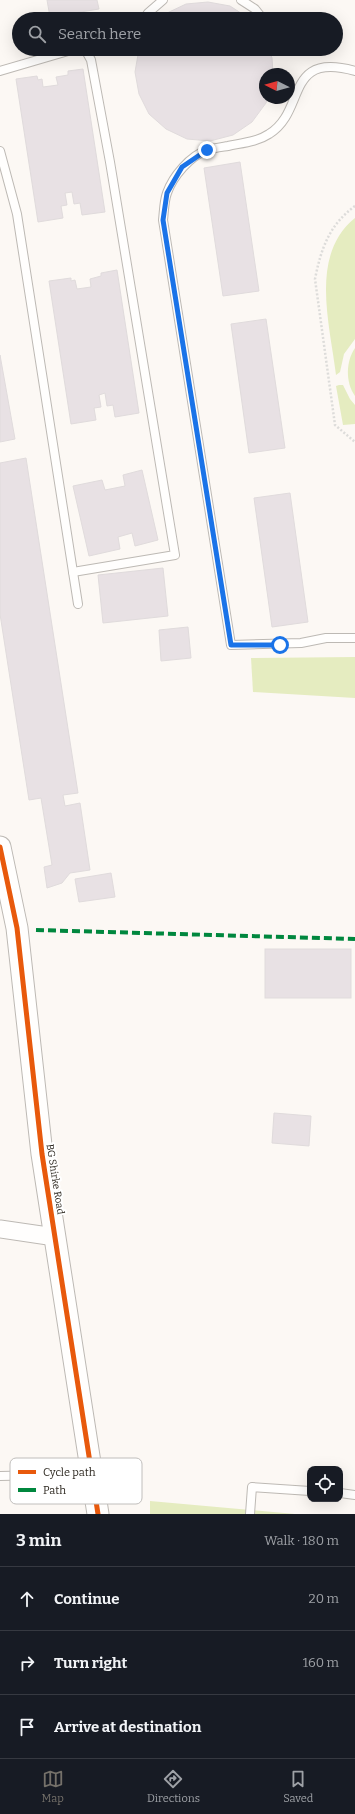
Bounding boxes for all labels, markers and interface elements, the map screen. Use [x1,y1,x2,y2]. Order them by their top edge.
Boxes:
search box [12,12,343,56]
icon: search [26,23,48,45]
text: Search here [58,25,141,43]
north arrow [259,68,295,104]
route end [198,141,216,159]
route start [271,636,289,654]
street label: BG Shirke Road [44,1143,67,1215]
legend [10,1458,142,1504]
text: Cycle path [43,1466,96,1479]
map controls [307,1466,343,1502]
button: locate [307,1466,343,1502]
text: Path [43,1484,66,1497]
text: 3 min [16,1530,61,1551]
text: Walk · 180 m [264,1533,339,1548]
icon: ahead [16,1588,38,1610]
text: Continue [54,1590,120,1608]
text: 20 m [309,1591,339,1606]
icon: right [16,1652,38,1674]
text: Turn right [54,1654,127,1672]
text: 160 m [303,1655,339,1670]
icon: arrive [16,1716,38,1738]
text: Arrive at destination [54,1718,201,1736]
tab: Map [42,1768,64,1805]
tab: Directions [147,1768,200,1805]
tab: Saved [283,1768,313,1805]

